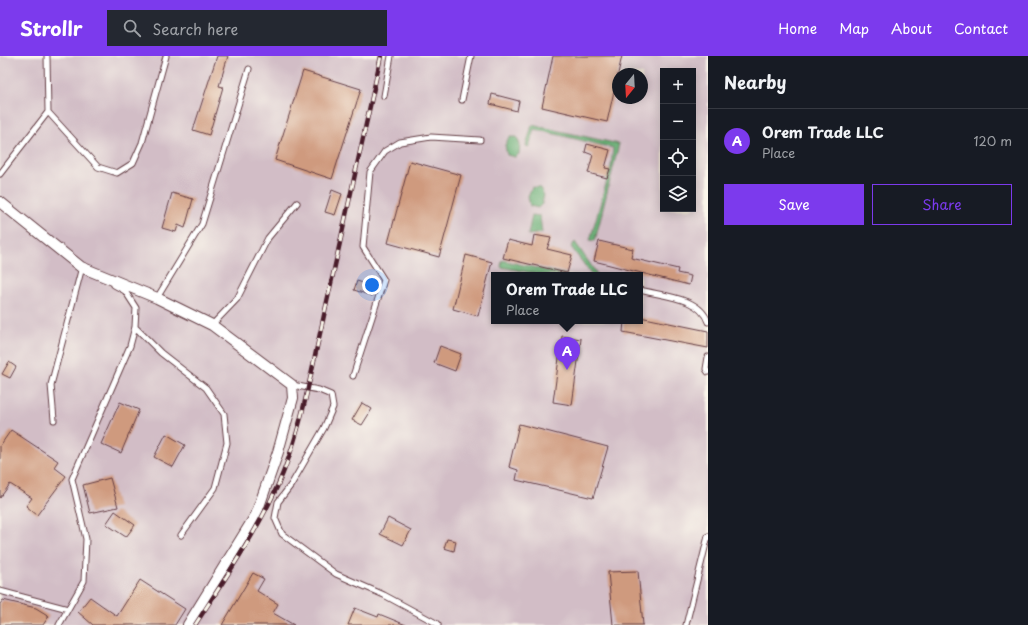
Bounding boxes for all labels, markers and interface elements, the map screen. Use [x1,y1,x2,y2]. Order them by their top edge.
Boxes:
search box [107,10,387,46]
text: Strollr [20,14,83,42]
icon: search [121,17,143,39]
text: Search here [153,17,238,40]
text: Home [778,18,817,39]
text: Map [839,18,869,39]
text: About [891,18,932,39]
text: Contact [954,18,1008,39]
north arrow [612,68,648,104]
map controls [660,68,696,212]
button: + [660,68,696,104]
text: Nearby [724,69,786,95]
button: − [660,104,696,140]
text: Orem Trade LLC [762,120,884,143]
text: A [732,131,742,150]
text: 120 m [973,131,1012,150]
button: locate [660,140,696,176]
text: Place [762,143,795,162]
button: layers [660,176,696,212]
button: Save [724,184,864,225]
button: Share [872,184,1012,225]
popup [491,272,643,324]
your location [362,275,382,295]
text: Orem Trade LLC [506,277,628,300]
text: Place [506,300,539,319]
pin: A [554,337,580,370]

